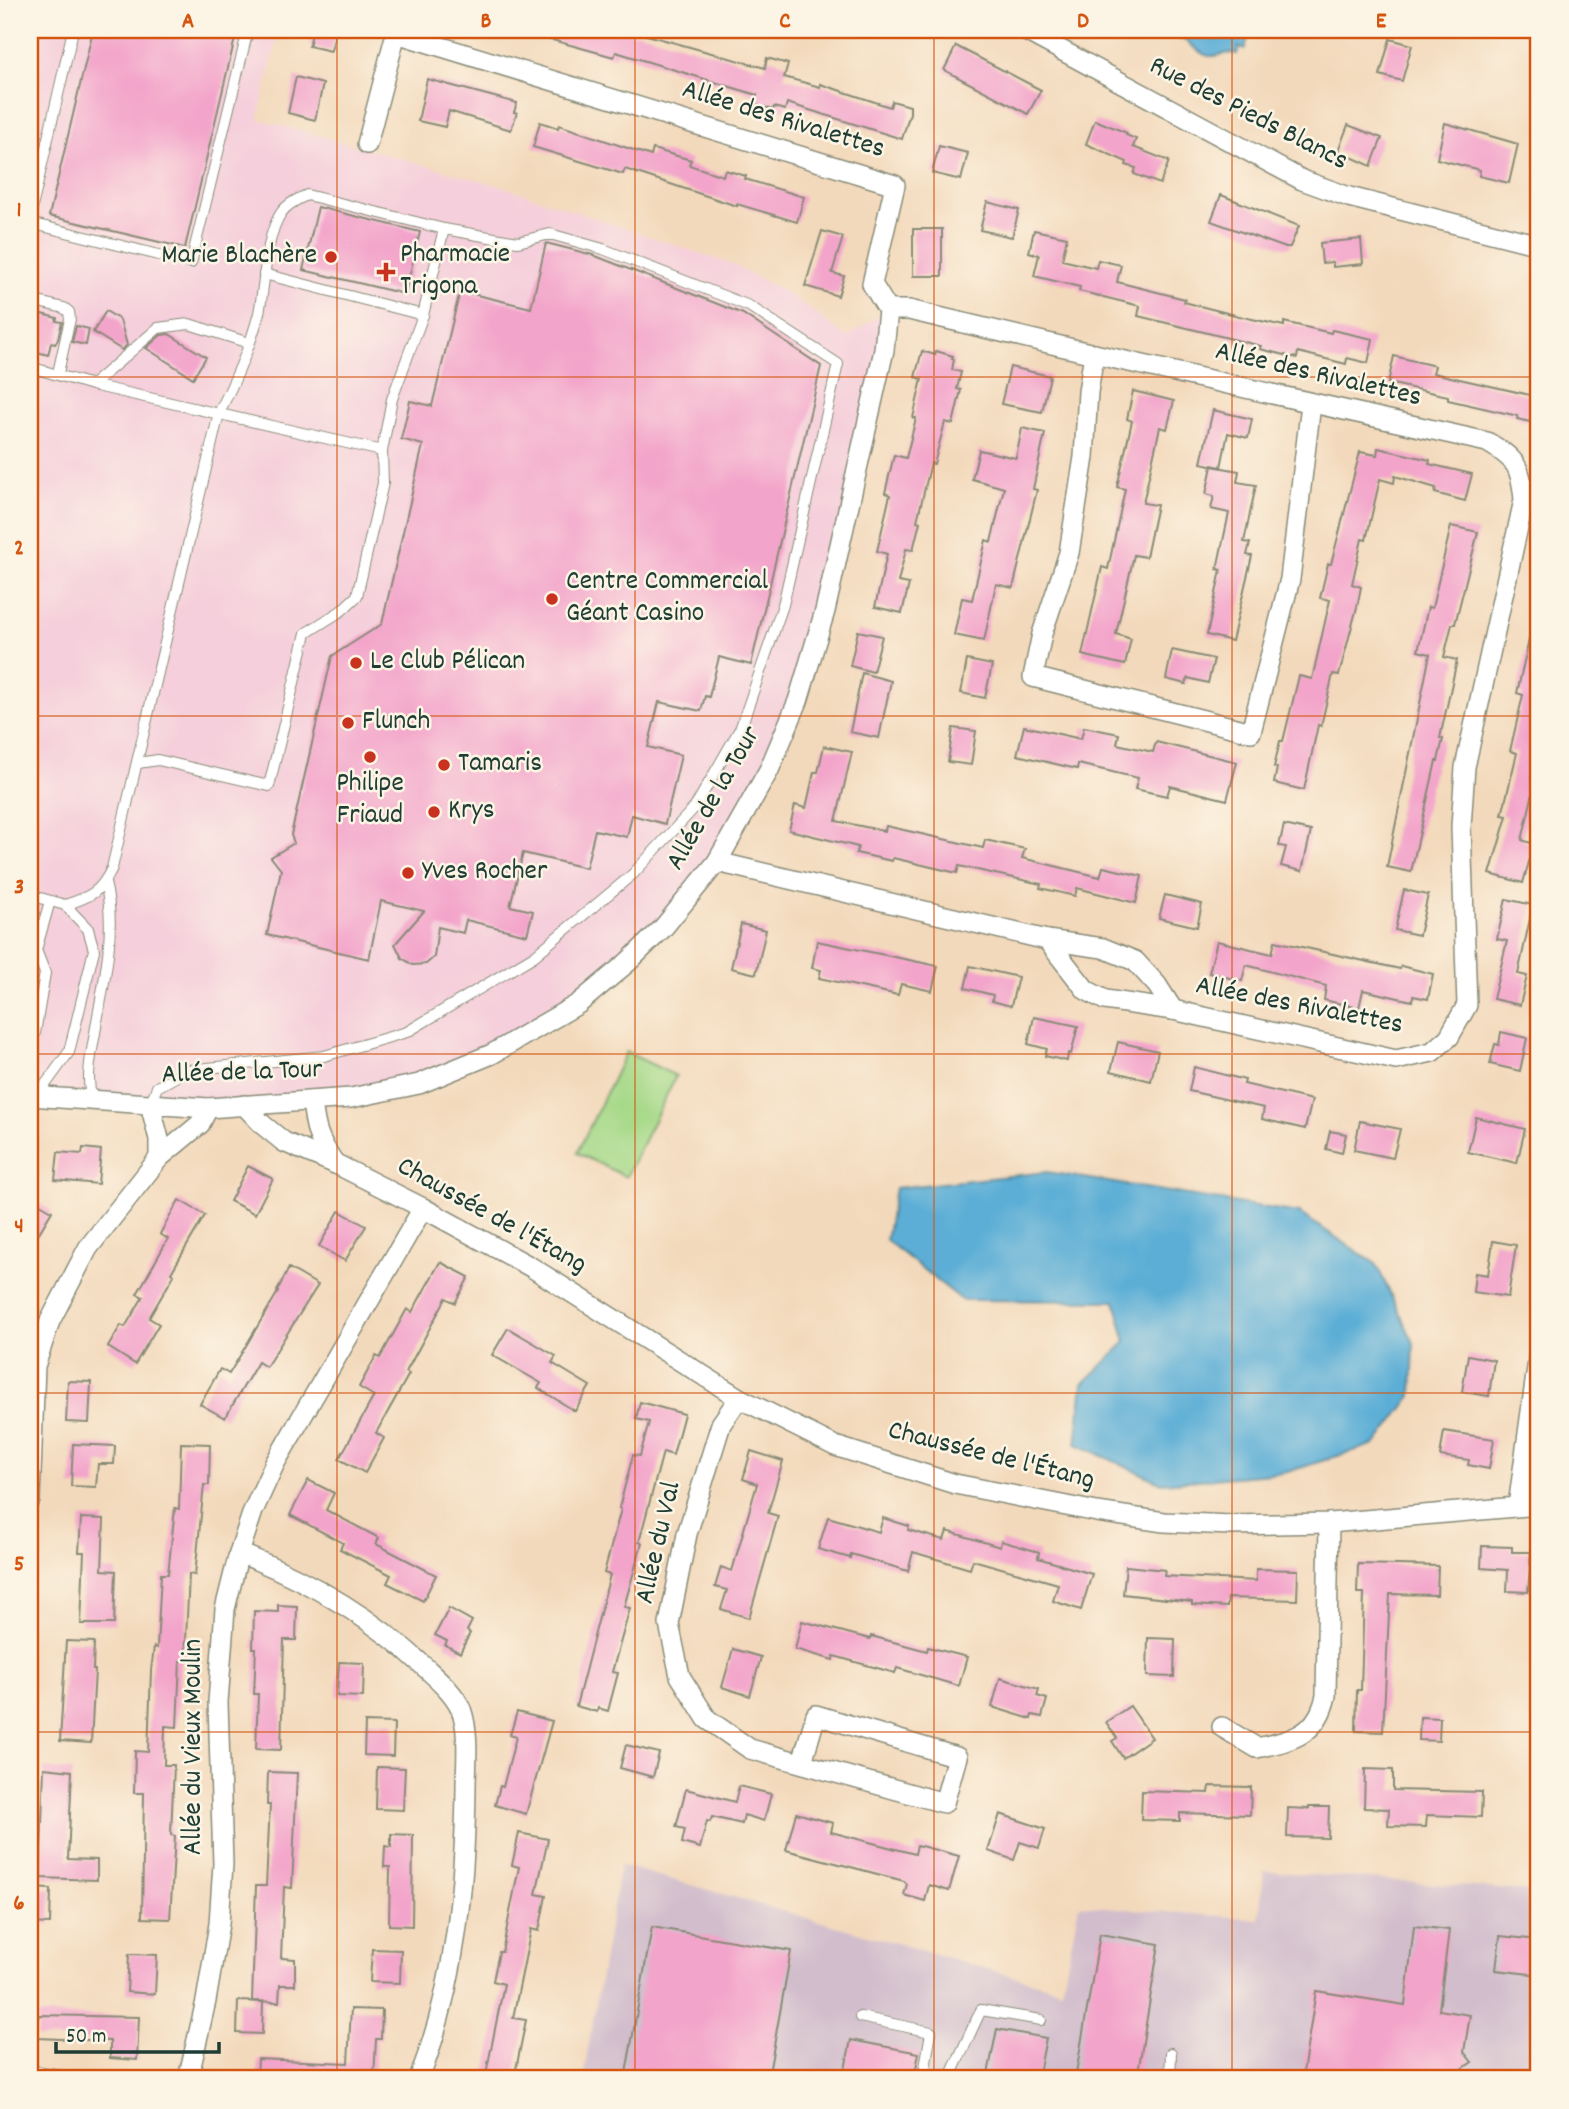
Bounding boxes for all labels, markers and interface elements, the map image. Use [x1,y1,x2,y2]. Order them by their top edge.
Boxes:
text: A [182,6,194,39]
text: B [481,6,492,39]
text: C [779,6,791,39]
text: D [1077,6,1089,39]
text: E [1376,6,1387,39]
street label: Rue des Pieds Blancs [1142,48,1354,182]
street label: Allée des Rivalettes [677,71,889,171]
text: 1 [16,195,22,228]
place label: Pharmacie Trigona [400,236,510,308]
place label: Marie Blachère [161,237,317,277]
marker: Marie Blachère [323,249,339,265]
marker: Pharmacie Trigona [378,264,394,280]
street label: Allée des Rivalettes [1211,333,1425,419]
text: 2 [14,533,24,566]
place label: Centre Commercial Géant Casino [566,563,769,635]
marker: Centre Commercial Géant Casino [544,591,560,607]
place label: Le Club Pélican [370,643,525,683]
marker: Le Club Pélican [348,655,364,671]
place label: Flunch [362,703,430,743]
marker: Flunch [340,715,356,731]
street label: Allée de la Tour [657,719,773,879]
place label: Tamaris [458,745,542,785]
marker: Philipe Friaud [362,749,378,765]
marker: Tamaris [436,757,452,773]
place label: Philipe Friaud [336,765,404,837]
place label: Krys [448,792,494,832]
marker: Krys [426,804,442,820]
place label: Yves Rocher [422,853,548,893]
marker: Yves Rocher [400,865,416,881]
text: 3 [14,872,24,905]
street label: Allée des Rivalettes [1192,967,1406,1047]
street label: Allée de la Tour [161,1051,324,1097]
street label: Chaussée de l'Étang [389,1148,593,1286]
text: 4 [14,1211,24,1244]
street label: Chaussée de l'Étang [883,1412,1099,1502]
street label: Allée du Val [627,1478,694,1608]
text: 5 [14,1549,24,1582]
street label: Allée du Vieux Moulin [175,1639,215,1855]
text: 6 [13,1888,25,1921]
scale bar [56,2011,219,2055]
text: 50 m [66,2023,106,2053]

